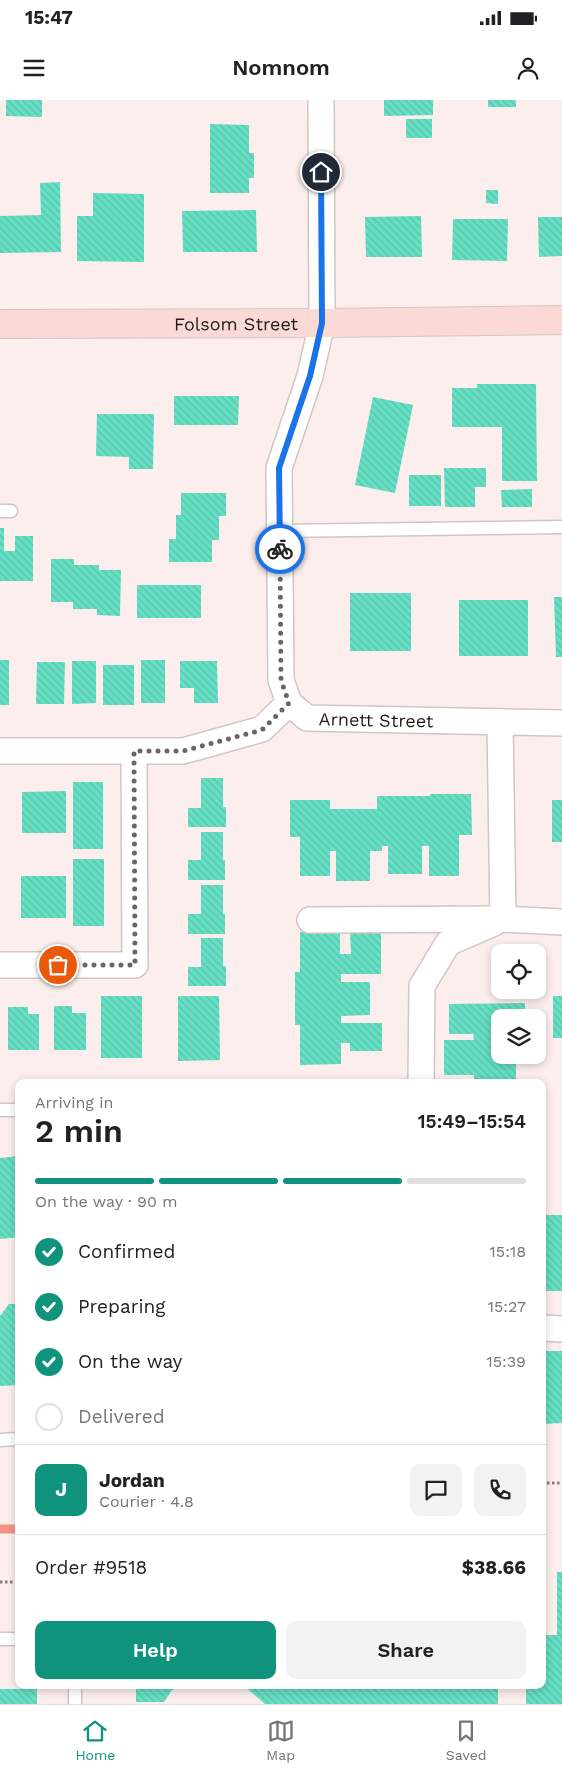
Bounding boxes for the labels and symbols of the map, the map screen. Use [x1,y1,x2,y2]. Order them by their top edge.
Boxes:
pin [300,151,342,193]
street label: Folsom Street [174,313,299,334]
courier [255,524,305,574]
street label: Arnett Street [318,708,434,731]
pin [37,944,79,986]

